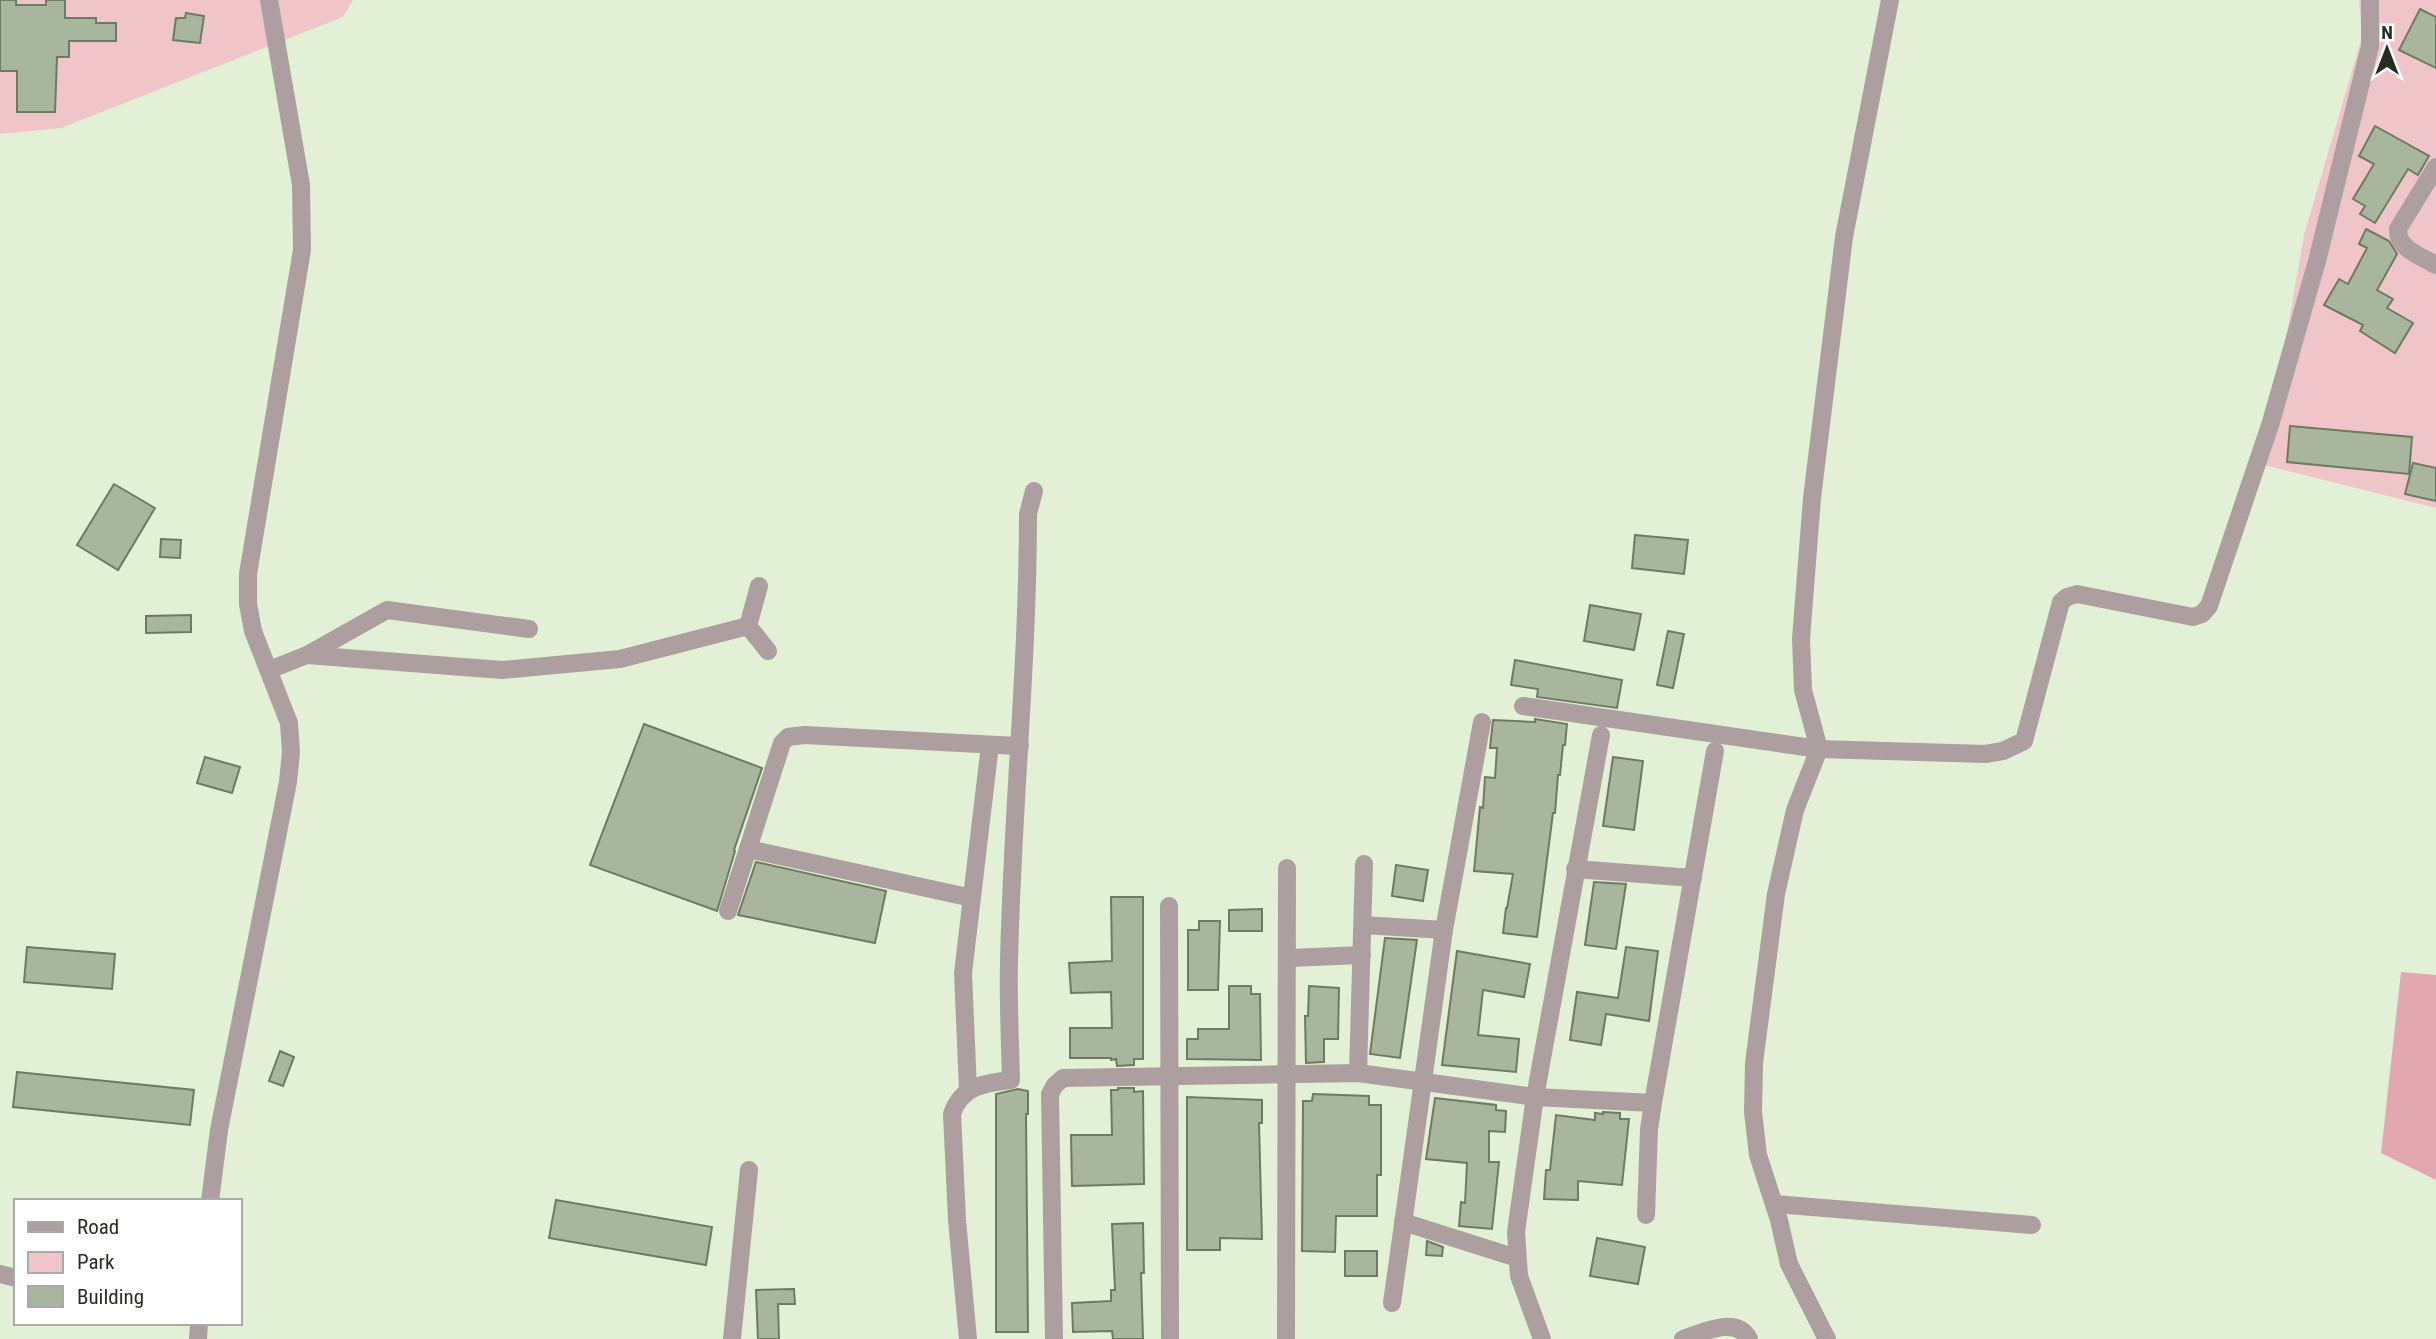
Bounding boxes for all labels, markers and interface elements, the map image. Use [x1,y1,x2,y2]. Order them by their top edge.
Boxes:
north arrow [2352,14,2422,84]
text: N [2381,21,2393,44]
legend [14,1199,242,1325]
text: Road [77,1215,119,1239]
text: Park [77,1250,115,1274]
text: Building [77,1285,144,1309]

